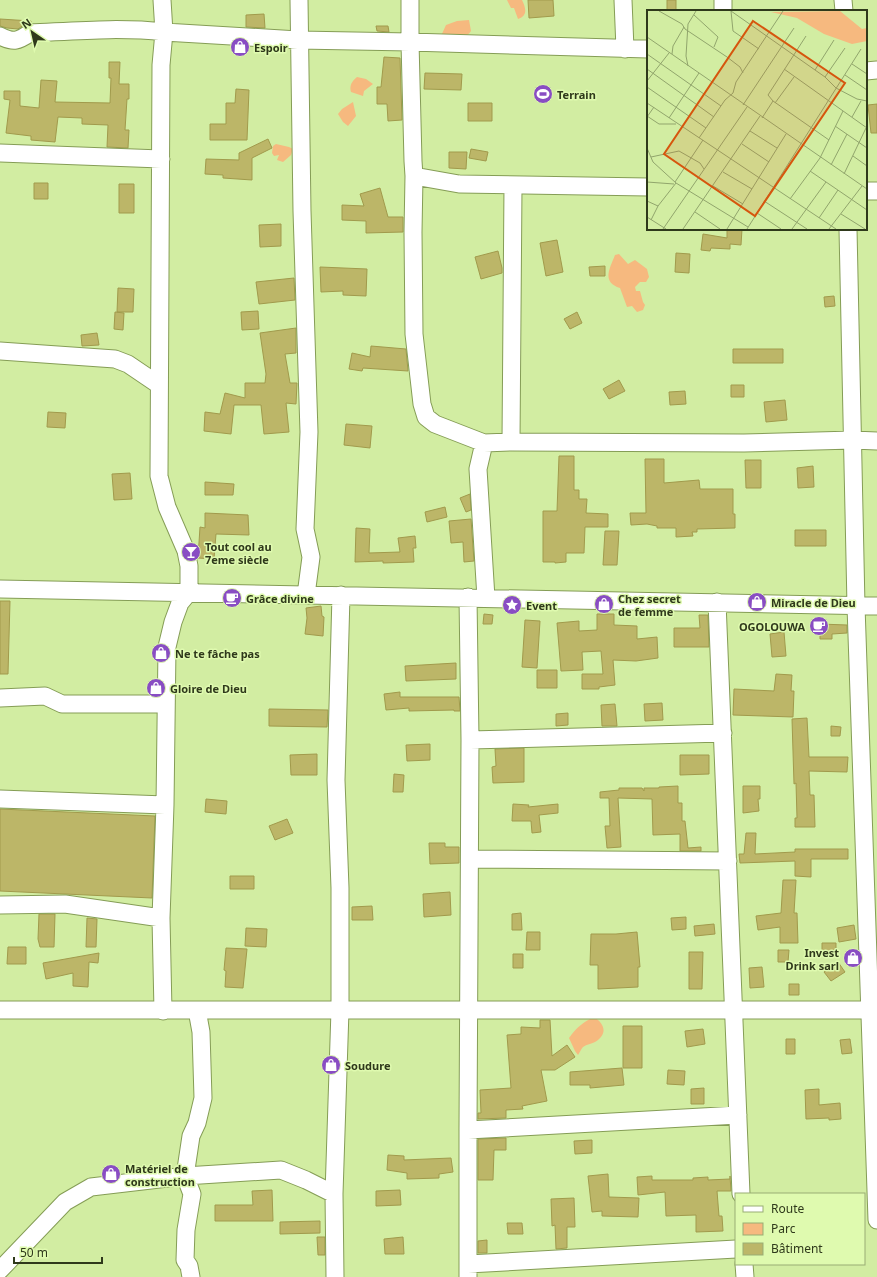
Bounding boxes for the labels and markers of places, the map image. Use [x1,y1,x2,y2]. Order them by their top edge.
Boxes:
shop icon: Espoir [229,36,251,58]
place label: Espoir [254,40,288,55]
sports icon: Terrain [532,83,554,105]
place label: Terrain [557,87,596,102]
place label: Tout cool au 7eme siècle [205,539,272,567]
bar icon: Tout cool au 7eme siècle [180,541,202,563]
cafe icon: Grâce divine [221,587,243,609]
place label: Grâce divine [246,591,314,606]
place label: Chez secret de femme [618,591,681,619]
shop icon: Miracle de Dieu [746,591,768,613]
shop icon: Chez secret de femme [593,593,615,615]
place icon: Event [501,594,523,616]
place label: Miracle de Dieu [771,595,856,610]
place label: Event [526,598,557,613]
cafe icon: OGOLOUWA [808,615,830,637]
place label: OGOLOUWA [739,619,805,634]
shop icon: Ne te fâche pas [150,642,172,664]
place label: Ne te fâche pas [175,646,260,661]
shop icon: Gloire de Dieu [145,677,167,699]
place label: Gloire de Dieu [170,681,247,696]
place label: Invest Drink sarl [786,945,839,973]
shop icon: Invest Drink sarl [842,947,864,969]
shop icon: Soudure [320,1054,342,1076]
place label: Soudure [345,1058,391,1073]
place label: Matériel de construction [125,1161,195,1189]
shop icon: Matériel de construction [100,1163,122,1185]

